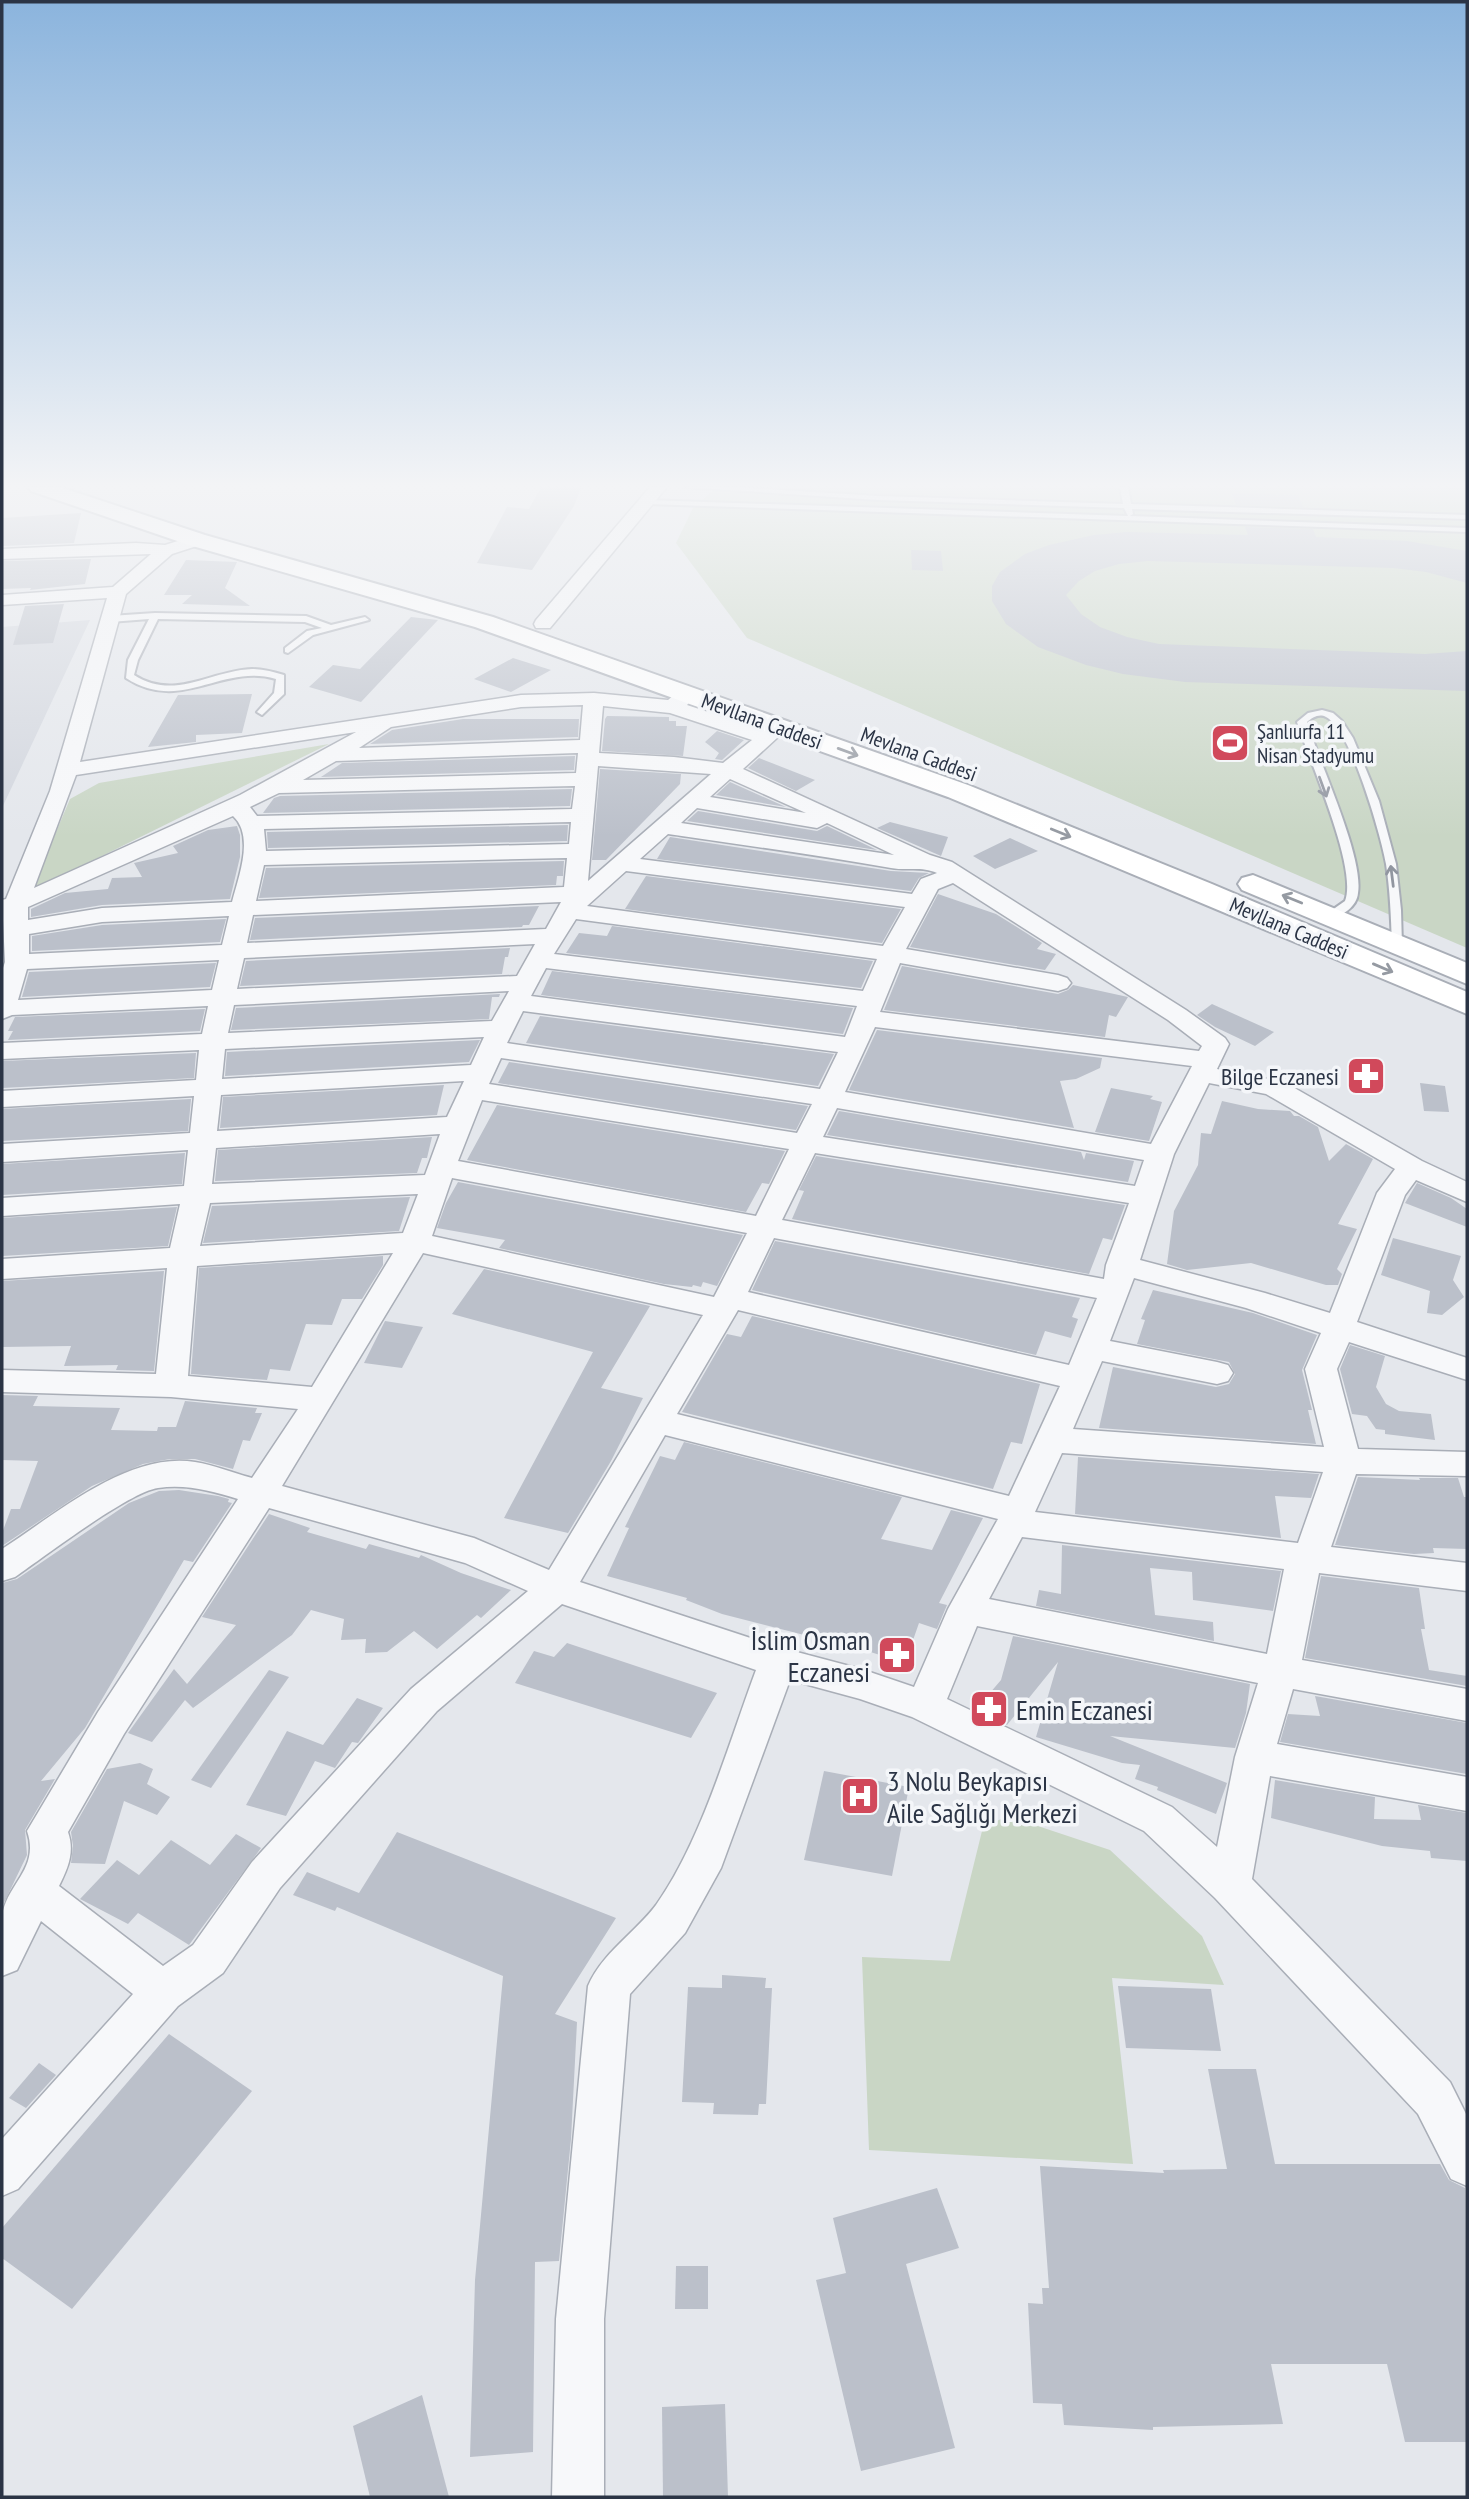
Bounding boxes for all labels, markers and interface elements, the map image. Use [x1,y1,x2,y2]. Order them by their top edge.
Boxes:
street label: Mevllana Caddesi [698,687,826,755]
place label: Şanlıurfa 11 Nisan Stadyumu [1257,718,1374,769]
street label: Mevlana Caddesi [857,721,981,787]
sports icon: Şanlıurfa 11 Nisan Stadyumu [1209,722,1251,764]
one-way arrow [837,747,859,759]
one-way arrow [1318,776,1330,798]
one-way arrow [1049,827,1071,840]
one-way arrow [1385,865,1398,888]
street label: Mevllana Caddesi [1226,891,1352,965]
one-way arrow [1281,892,1303,905]
one-way arrow [1372,962,1394,975]
pharmacy icon: Bilge Eczanesi [1345,1055,1387,1097]
place label: Bilge Eczanesi [1221,1061,1339,1092]
place label: İslim Osman Eczanesi [751,1621,870,1690]
pharmacy icon: İslim Osman Eczanesi [876,1634,918,1676]
pharmacy icon: Emin Eczanesi [968,1688,1010,1730]
place label: Emin Eczanesi [1016,1691,1153,1728]
place label: 3 Nolu Beykapısı Aile Sağlığı Merkezi [887,1762,1078,1831]
hospital icon: 3 Nolu Beykapısı Aile Sağlığı Merkezi [839,1775,881,1817]

